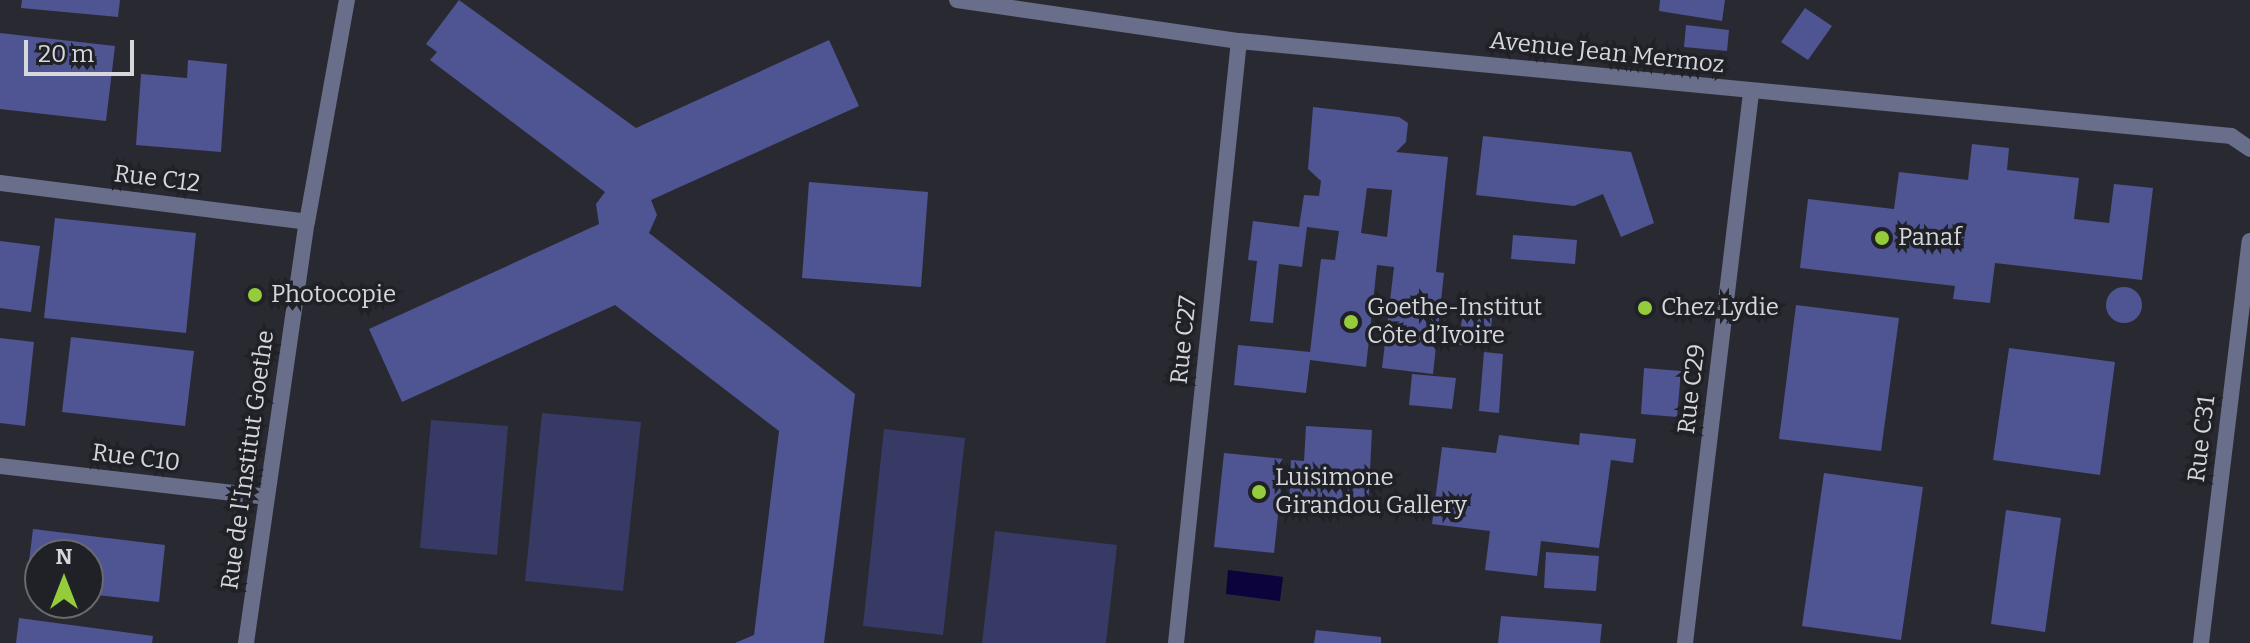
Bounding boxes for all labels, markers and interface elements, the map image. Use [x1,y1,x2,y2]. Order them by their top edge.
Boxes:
scale bar [28,24,138,74]
street label: Avenue Jean Mermoz [1488,26,1726,80]
text: 20 m [38,40,94,68]
street label: Rue C12 [112,159,202,199]
place label: Panaf [1898,224,1962,252]
marker: Panaf [1873,229,1891,247]
place label: Photocopie [271,281,396,309]
marker: Photocopie [246,286,264,304]
place label: Goethe-Institut Côte d’Ivoire [1367,294,1542,350]
place label: Chez Lydie [1661,294,1779,322]
street label: Rue C27 [1165,295,1203,385]
marker: Chez Lydie [1636,299,1654,317]
marker: Goethe-Institut Côte d’Ivoire [1342,313,1360,331]
street label: Rue de l'Institut Goethe [216,329,280,591]
street label: Rue C29 [1672,342,1712,436]
street label: Rue C31 [2182,394,2222,484]
street label: Rue C10 [90,438,182,478]
place label: Luisimone Girandou Gallery [1275,464,1467,520]
marker: Luisimone Girandou Gallery [1250,483,1268,501]
north arrow [24,539,104,619]
text: N [56,543,72,570]

